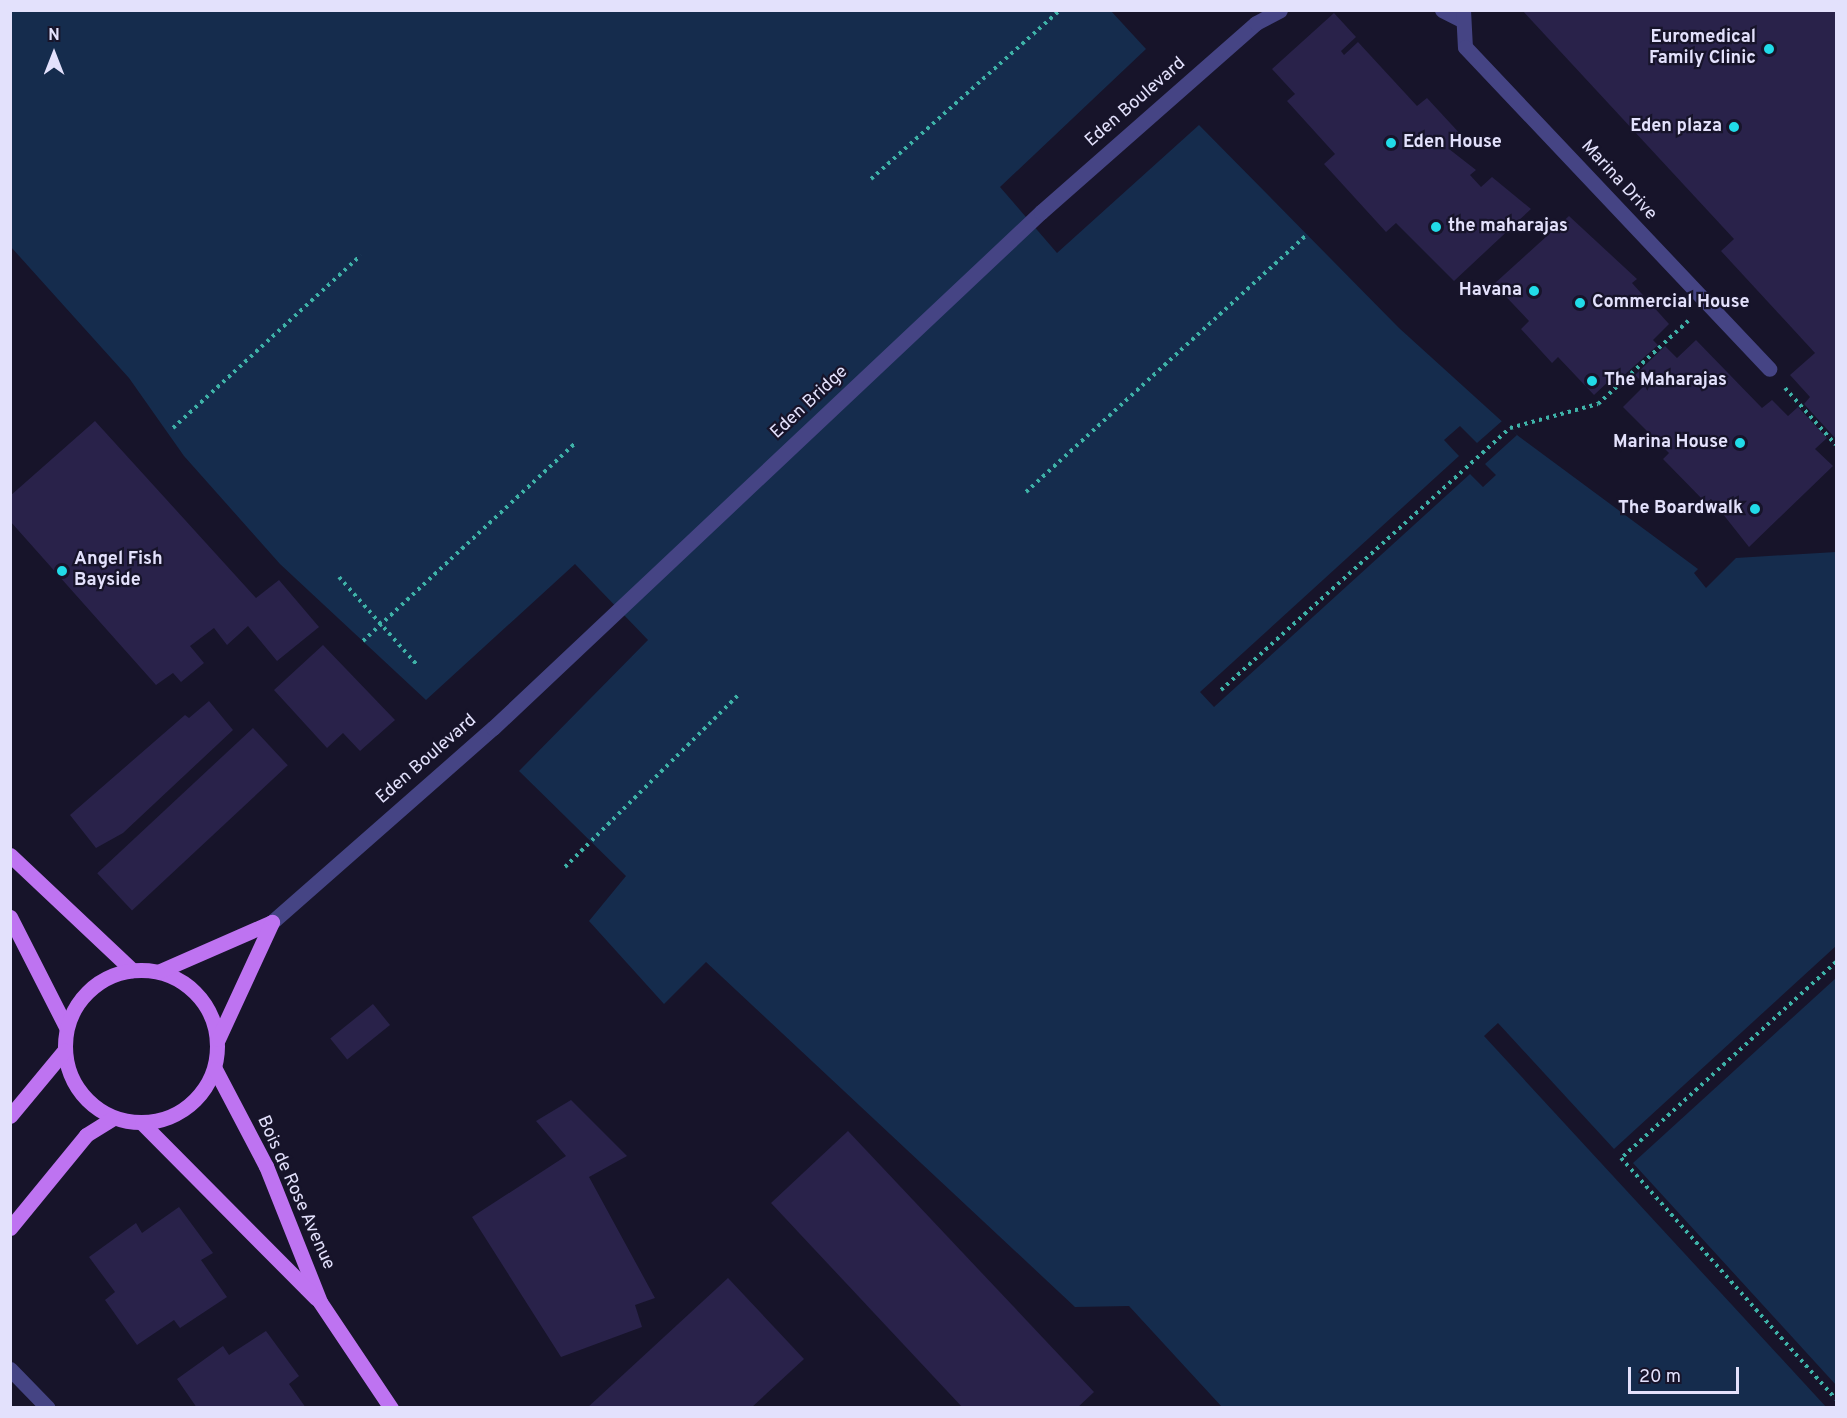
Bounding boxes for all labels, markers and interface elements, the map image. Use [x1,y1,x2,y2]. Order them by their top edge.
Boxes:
north arrow [24,24,84,84]
text: N [48,26,60,46]
place label: Euromedical Family Clinic [1649,28,1756,70]
marker: Euromedical Family Clinic [1760,40,1778,58]
street label: Eden Boulevard [1081,54,1191,152]
place label: Eden plaza [1630,116,1722,138]
marker: Eden plaza [1727,120,1741,134]
place label: Eden House [1403,132,1502,154]
marker: Eden House [1384,136,1398,150]
street label: Marina Drive [1575,136,1661,226]
place label: the maharajas [1448,216,1568,238]
marker: the maharajas [1429,220,1443,234]
place label: Havana [1459,280,1522,302]
marker: Havana [1527,284,1541,298]
place label: Commercial House [1592,292,1749,314]
marker: Commercial House [1573,296,1587,310]
street label: Eden Bridge [767,362,853,444]
place label: The Maharajas [1604,370,1727,392]
marker: The Maharajas [1585,374,1599,388]
place label: Marina House [1613,432,1728,454]
marker: Marina House [1733,436,1747,450]
place label: The Boardwalk [1618,498,1743,520]
marker: The Boardwalk [1748,502,1762,516]
place label: Angel Fish Bayside [74,550,163,592]
marker: Angel Fish Bayside [55,564,69,578]
street label: Eden Boulevard [372,711,482,809]
street label: Bois de Rose Avenue [251,1112,339,1274]
scale bar [1631,1355,1742,1393]
text: 20 m [1639,1366,1681,1389]

